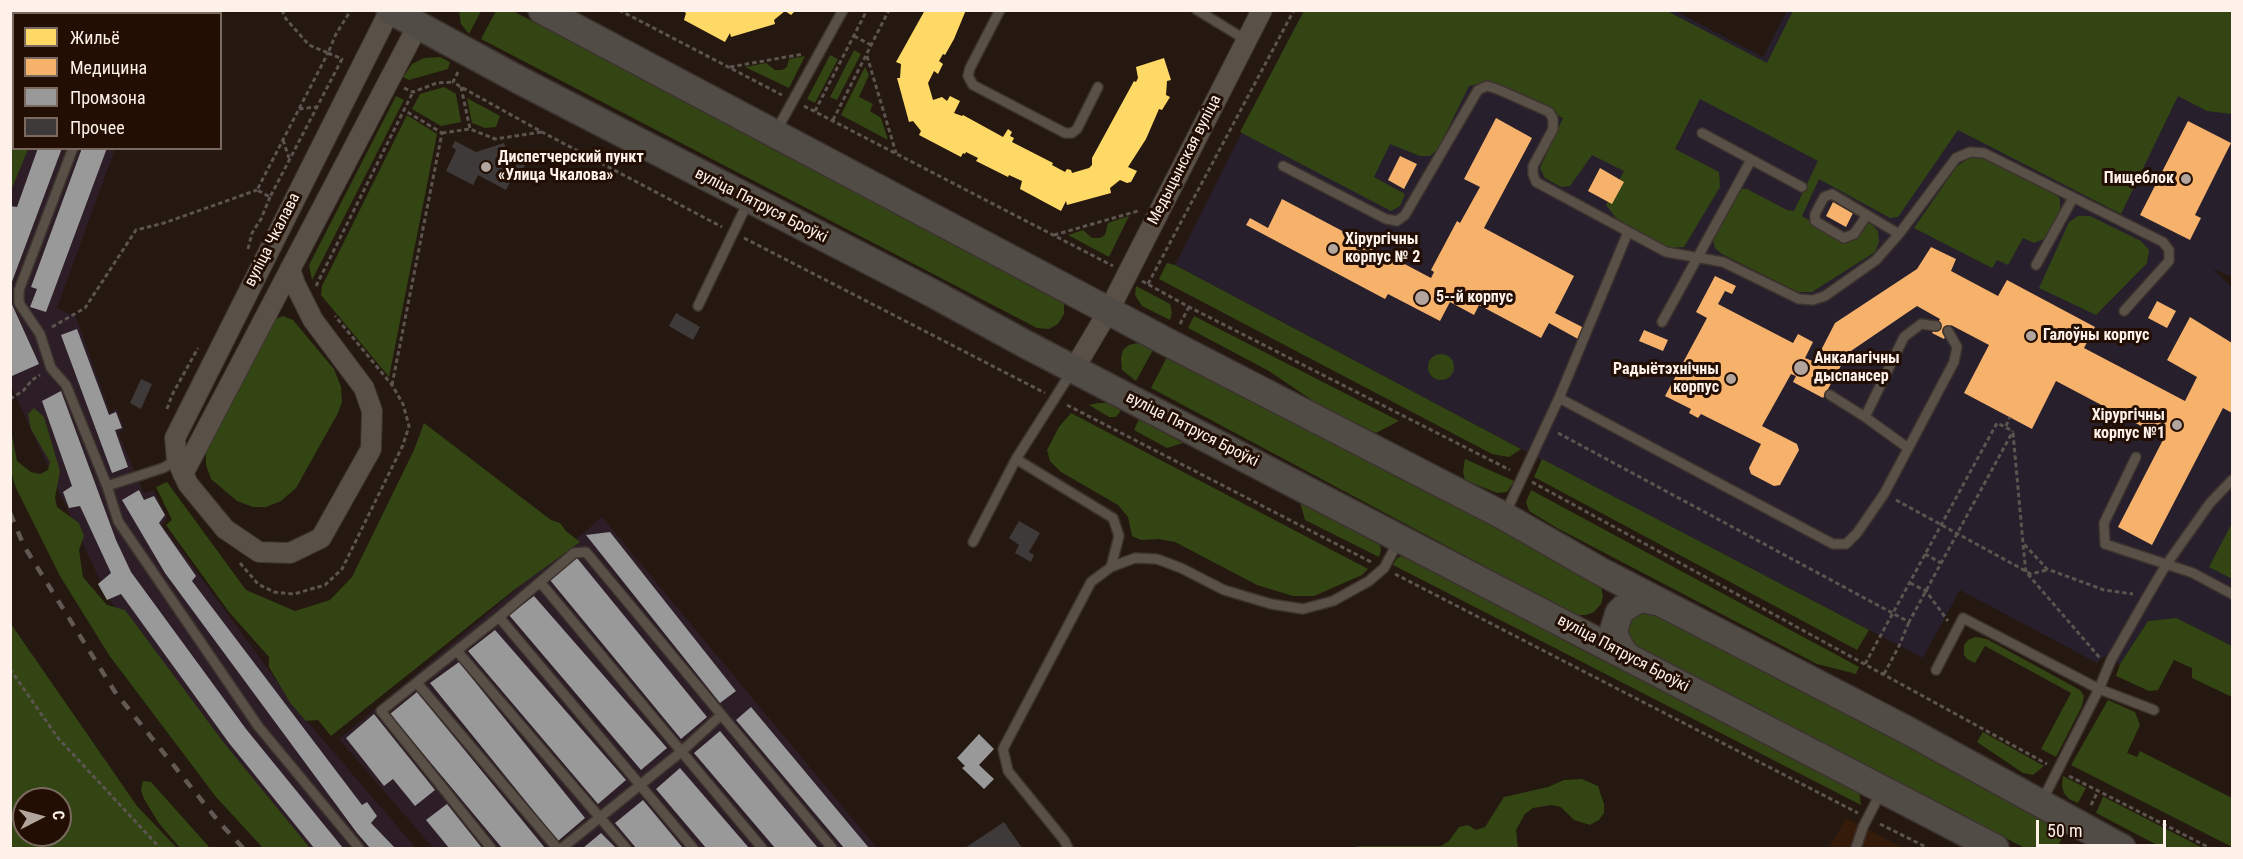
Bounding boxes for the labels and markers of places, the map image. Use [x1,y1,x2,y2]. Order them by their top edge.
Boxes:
place label: Диспетчерский пункт «Улица Чкалова» [498,148,644,186]
marker: Диспетчерский пункт «Улица Чкалова» [479,160,493,174]
place label: Пищеблок [2104,169,2174,189]
marker: Пищеблок [2179,172,2193,186]
place label: Хірургічны корпус № 2 [1345,230,1420,268]
marker: Хірургічны корпус № 2 [1326,242,1340,256]
place label: 5--й корпус [1436,288,1513,308]
marker: 5--й корпус [1413,289,1431,307]
place label: Галоўны корпус [2043,326,2149,346]
marker: Галоўны корпус [2024,329,2038,343]
place label: Анкалагічны дыспансер [1814,349,1900,387]
marker: Анкалагічны дыспансер [1792,359,1810,377]
place label: Радыётэхнічны корпус [1613,360,1719,398]
marker: Радыётэхнічны корпус [1724,372,1738,386]
place label: Хірургічны корпус №1 [2092,406,2165,444]
marker: Хірургічны корпус №1 [2170,418,2184,432]

